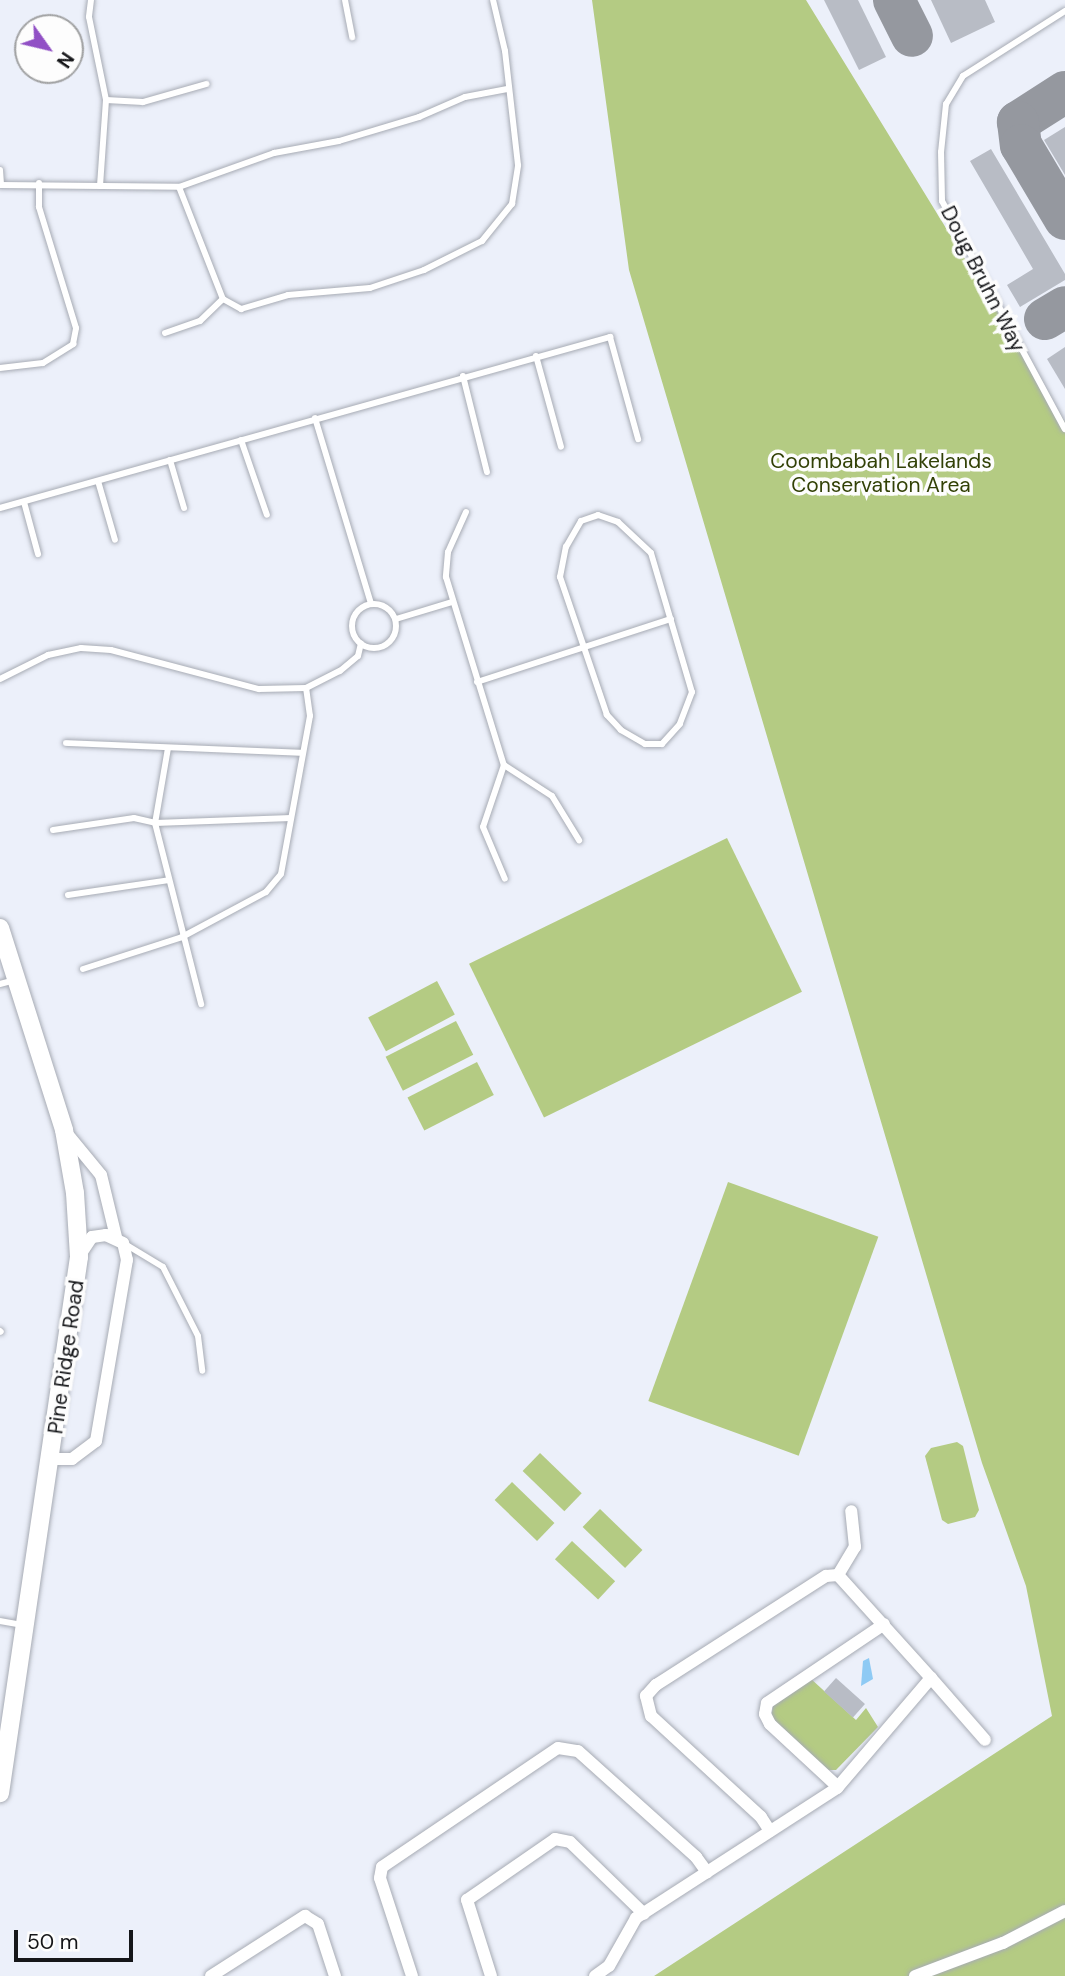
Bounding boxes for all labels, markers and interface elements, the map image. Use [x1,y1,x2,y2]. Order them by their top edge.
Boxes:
north arrow [14,14,84,84]
text: N [51,47,79,73]
street label: Doug Bruhn Way [935,202,1031,356]
park label: Coombabah Lakelands Conservation Area [770,448,992,498]
street label: Pine Ridge Road [43,1278,89,1436]
scale bar [18,1916,136,1960]
text: 50 m [27,1928,78,1956]

